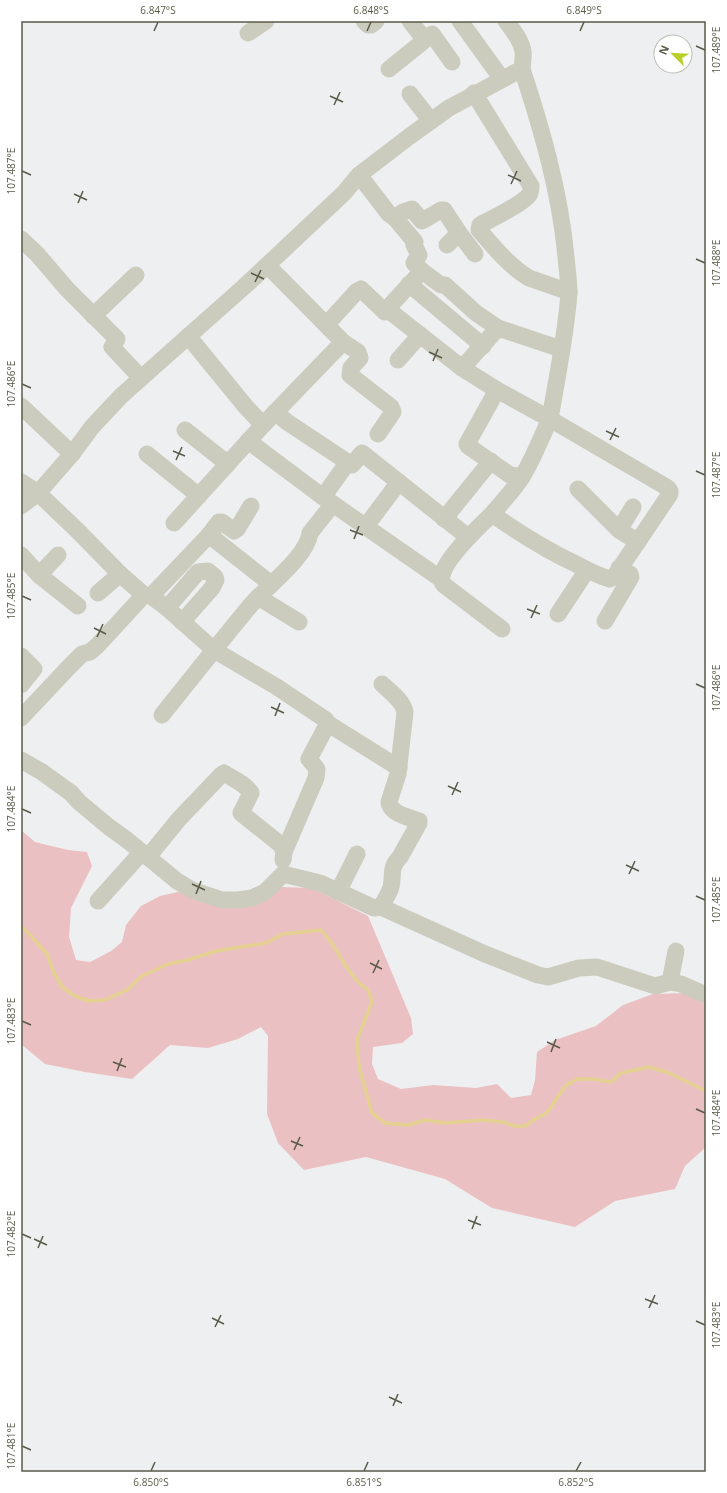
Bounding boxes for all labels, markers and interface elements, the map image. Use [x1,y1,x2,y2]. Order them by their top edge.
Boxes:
text: 6.847°S [140,3,176,17]
text: 6.848°S [353,3,389,17]
text: 6.849°S [566,3,602,17]
text: 107.489°E [709,27,723,73]
north arrow [653,34,693,74]
text: N [655,43,672,57]
text: 107.487°E [4,148,18,194]
text: 107.488°E [709,240,723,286]
text: 107.486°E [4,361,18,407]
text: 107.487°E [709,452,723,498]
text: 107.485°E [4,573,18,619]
text: 107.486°E [709,665,723,711]
text: 107.484°E [4,786,18,832]
text: 107.485°E [709,877,723,923]
text: 107.483°E [4,998,18,1044]
text: 107.484°E [709,1090,723,1136]
text: 107.482°E [4,1211,18,1257]
text: 107.483°E [709,1302,723,1348]
text: 107.481°E [4,1423,18,1469]
text: 6.850°S [133,1475,169,1489]
text: 6.851°S [346,1475,382,1489]
text: 6.852°S [558,1475,594,1489]

